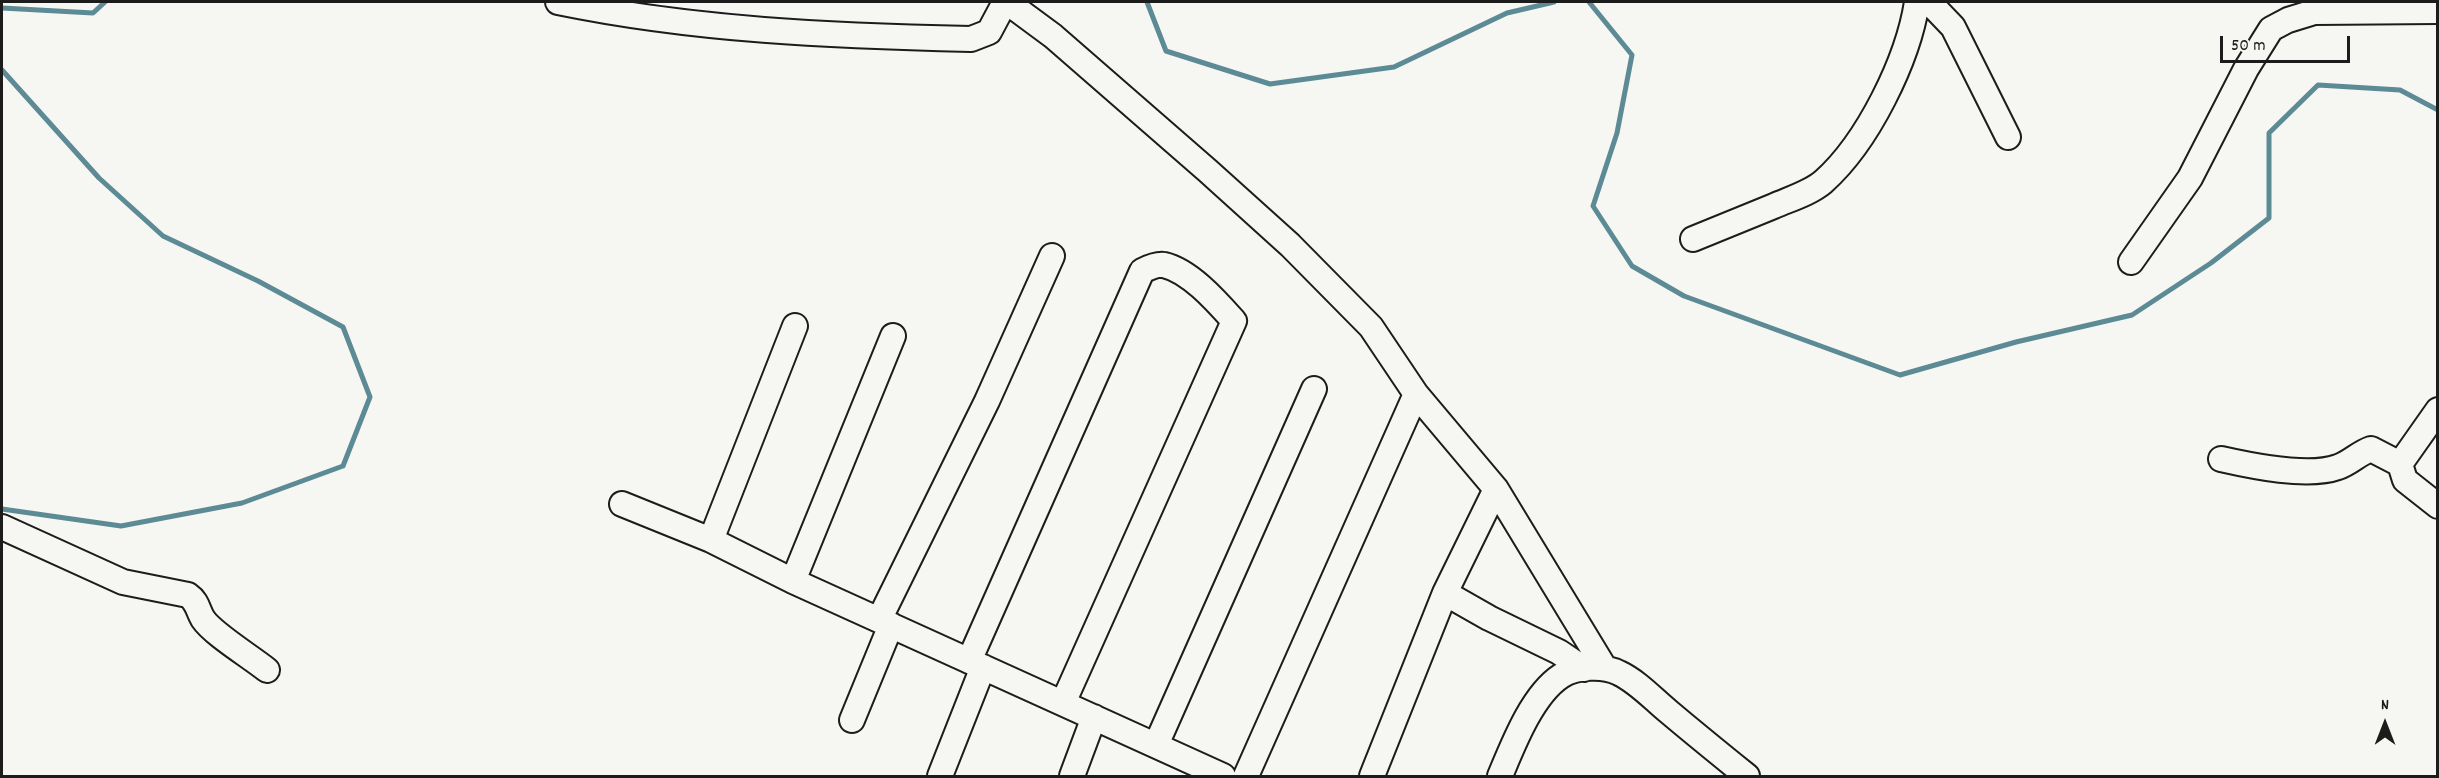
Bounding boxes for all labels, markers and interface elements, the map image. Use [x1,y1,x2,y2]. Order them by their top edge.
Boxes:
scale bar [2223,24,2354,62]
text: 50 m [2231,34,2266,59]
north arrow [2355,694,2415,754]
text: N [2381,694,2389,717]

